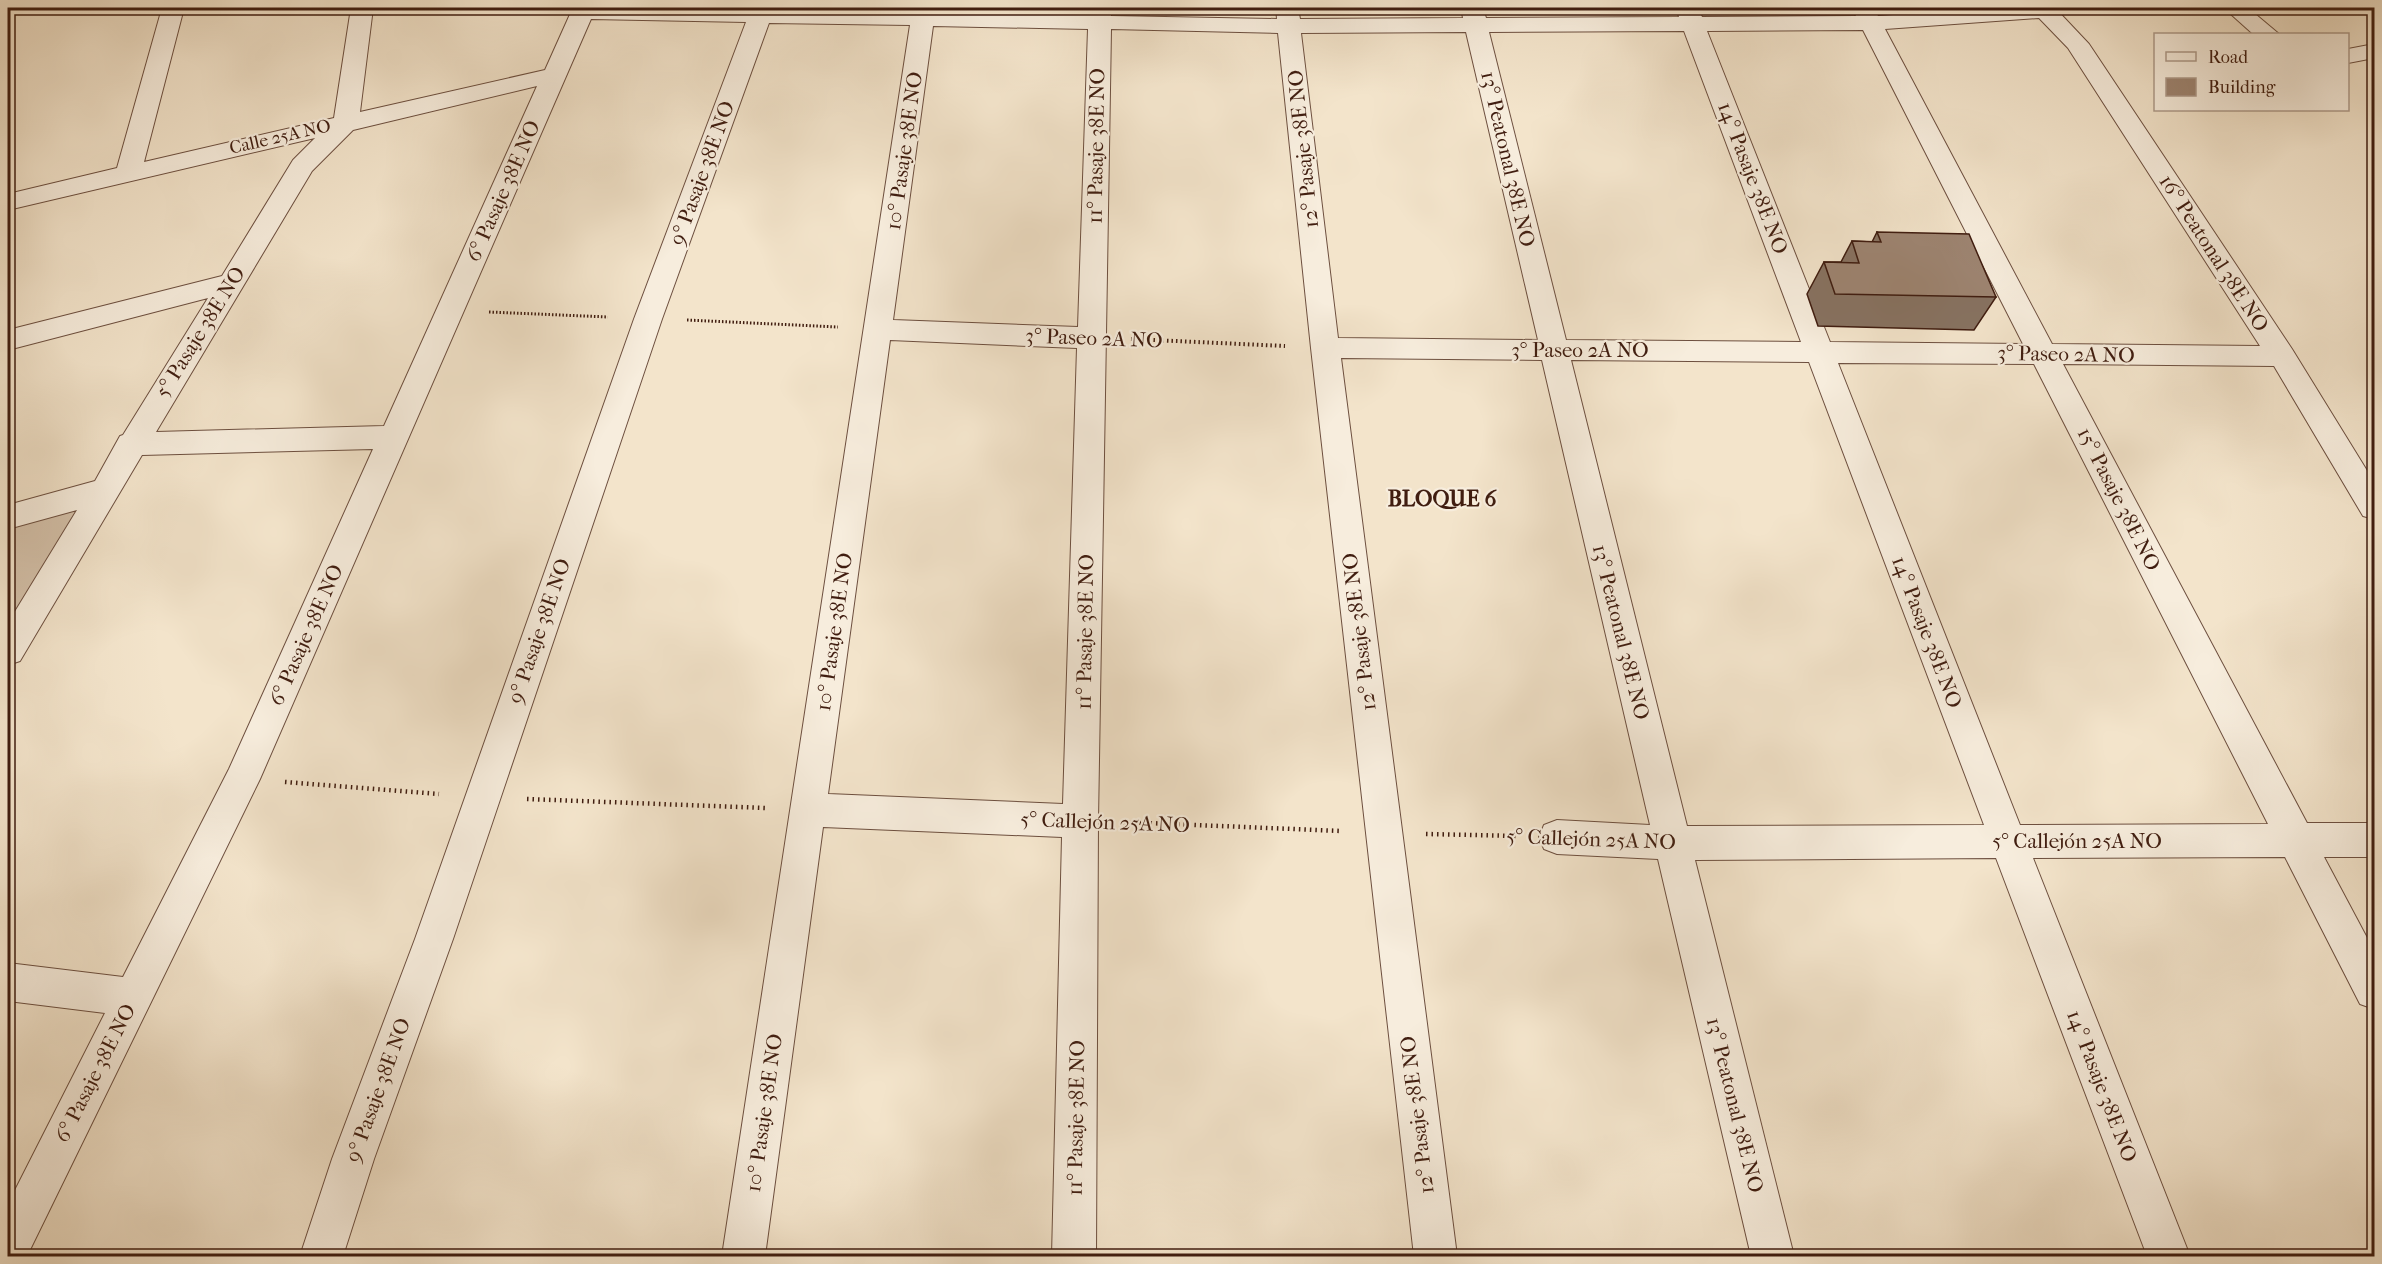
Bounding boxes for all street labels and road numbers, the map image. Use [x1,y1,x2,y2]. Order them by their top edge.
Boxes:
street label: 11° Pasaje 38E NO [1083,68,1109,224]
street label: 12° Pasaje 38E NO [1283,69,1323,229]
street label: 13° Peatonal 38E NO [1476,69,1540,249]
street label: 10° Pasaje 38E NO [881,70,927,232]
street label: 9° Pasaje 38E NO [665,98,739,248]
street label: 14° Pasaje 38E NO [1713,99,1793,257]
street label: Calle 25A NO [227,115,333,159]
street label: 6° Pasaje 38E NO [461,117,545,265]
street label: 16° Peatonal 38E NO [2154,170,2274,336]
street label: 5° Pasaje 38E NO [150,262,250,402]
street label: 3° Paseo 2A NO [1025,324,1163,352]
street label: 3° Paseo 2A NO [1511,338,1649,362]
street label: 3° Paseo 2A NO [1997,341,2135,367]
street label: 15° Pasaje 38E NO [2073,423,2165,575]
street label: 13° Peatonal 38E NO [1588,542,1654,722]
street label: 10° Pasaje 38E NO [811,551,857,713]
street label: 12° Pasaje 38E NO [1337,552,1381,712]
street label: 14° Pasaje 38E NO [1887,553,1967,711]
street label: 11° Pasaje 38E NO [1072,554,1098,710]
street label: 9° Pasaje 38E NO [503,555,575,707]
street label: 6° Pasaje 38E NO [264,561,348,709]
street label: 5° Callejón 25A NO [1020,807,1190,837]
street label: 5° Callejón 25A NO [1506,824,1676,854]
street label: 5° Callejón 25A NO [1992,829,2162,853]
street label: 6° Pasaje 38E NO [50,1000,140,1146]
street label: 14° Pasaje 38E NO [2062,1007,2142,1165]
street label: 9° Pasaje 38E NO [341,1015,415,1165]
street label: 13° Peatonal 38E NO [1702,1015,1768,1195]
street label: 10° Pasaje 38E NO [741,1032,787,1194]
street label: 12° Pasaje 38E NO [1395,1035,1439,1195]
street label: 11° Pasaje 38E NO [1063,1040,1089,1196]

